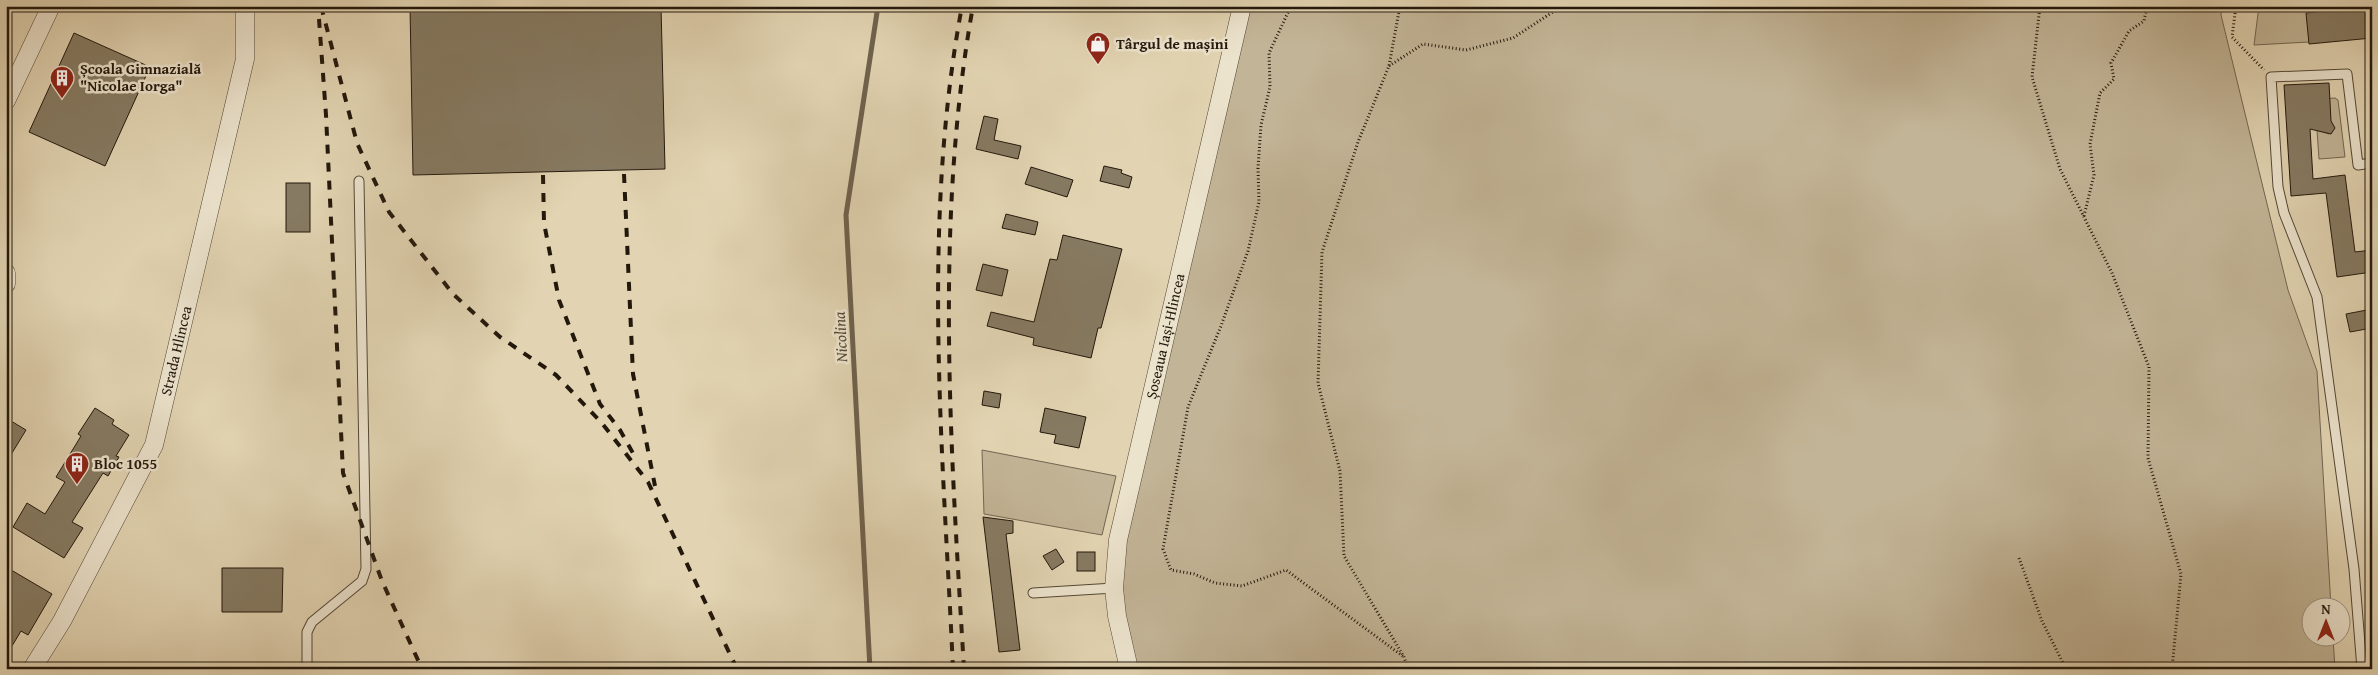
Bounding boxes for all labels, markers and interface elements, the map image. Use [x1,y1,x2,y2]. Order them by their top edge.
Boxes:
shop icon: Târgul de mașini [1085,31,1111,65]
place label: Târgul de mașini [1116,33,1229,54]
place label: Școala Gimnazială "Nicolae Iorga" [80,58,201,96]
building icon: Școala Gimnazială "Nicolae Iorga" [49,65,75,99]
street label: Șoseaua Iași-Hlincea [1140,271,1190,401]
street label: Strada Hlincea [155,304,196,398]
water label: Nicolina [827,310,853,364]
building icon: Bloc 1055 [64,451,90,485]
place label: Bloc 1055 [94,453,157,474]
north arrow [2300,598,2350,648]
text: N [2321,599,2331,619]

